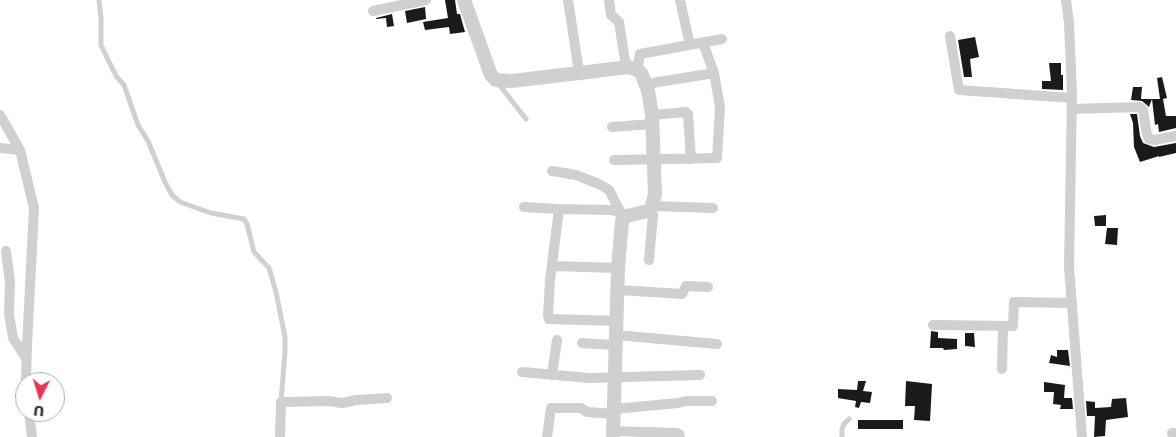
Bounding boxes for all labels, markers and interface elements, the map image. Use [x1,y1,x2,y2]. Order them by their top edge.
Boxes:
north arrow [15,372,65,422]
text: U [32,402,45,419]

